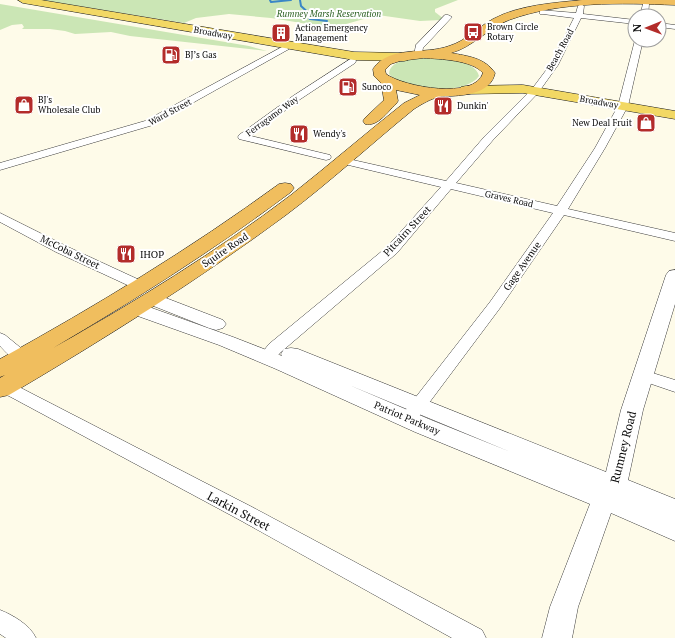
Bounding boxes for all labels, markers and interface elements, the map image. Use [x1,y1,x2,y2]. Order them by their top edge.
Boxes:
park label: Rumney Marsh Reservation [276,8,381,20]
north arrow [627,8,667,48]
bus stop icon: Brown Circle Rotary [462,21,484,43]
place label: Brown Circle Rotary [487,21,539,43]
building icon: Action Emergency Management [270,22,292,44]
place label: Action Emergency Management [295,22,368,44]
text: N [630,23,644,32]
street label: Broadway [193,24,234,42]
street label: Beach Road [544,27,576,73]
fuel station icon: BJ’s Gas [160,44,182,66]
place label: BJ’s Gas [185,49,217,61]
fuel station icon: Sunoco [337,76,359,98]
place label: Sunoco [362,81,391,93]
street label: Ferragamo Way [243,93,301,139]
street label: Broadway [579,93,620,111]
shop icon: BJ's Wholesale Club [13,94,35,116]
place label: BJ's Wholesale Club [38,94,100,116]
street label: Ward Street [146,95,194,128]
restaurant icon: Dunkin' [432,95,454,117]
place label: Dunkin' [457,100,489,112]
shop icon: New Deal Fruit [635,112,657,134]
place label: New Deal Fruit [572,117,633,129]
restaurant icon: Wendy's [288,123,310,145]
place label: Wendy's [313,128,346,140]
street label: Graves Road [484,188,534,210]
street label: Pitcairn Street [380,203,434,259]
street label: Squire Road [199,229,251,270]
street label: McCoba Street [38,232,102,272]
street label: Gage Avenue [500,239,544,293]
restaurant icon: IHOP [115,243,137,265]
place label: IHOP [140,248,164,261]
street label: Patriot Parkway [372,398,443,438]
street label: Rumney Road [607,409,639,485]
street label: Larkin Street [205,488,274,534]

